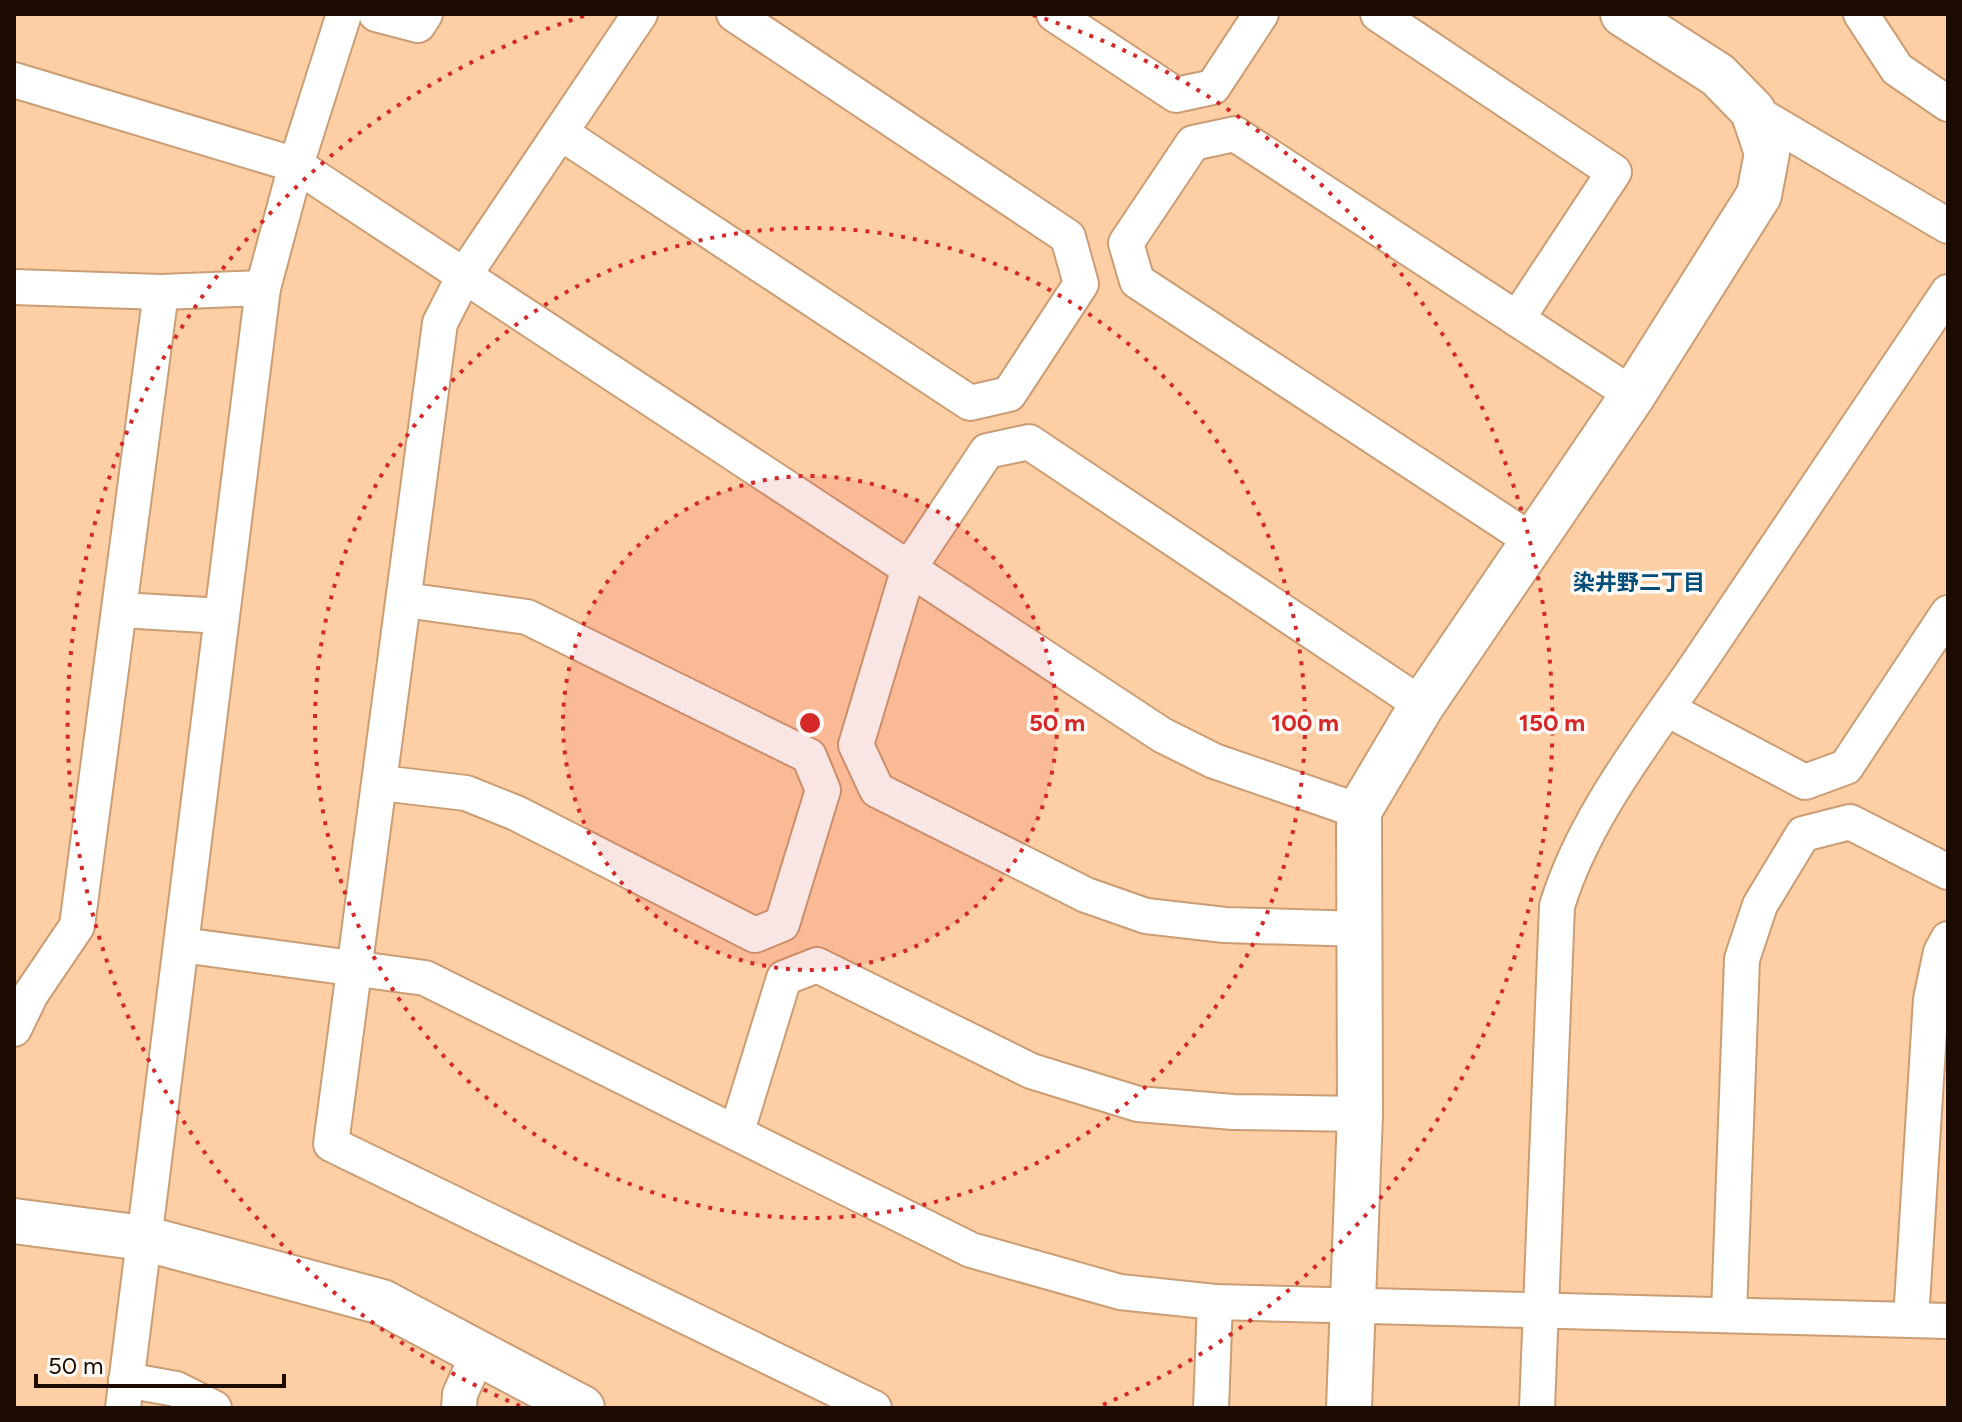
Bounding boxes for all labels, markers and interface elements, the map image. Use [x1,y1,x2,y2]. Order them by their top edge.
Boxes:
district label: 染井野二丁目 [1573,569,1705,596]
text: 50 m [1029,708,1085,737]
text: 100 m [1271,708,1339,737]
text: 150 m [1519,708,1585,737]
centre of rings [796,709,824,737]
scale bar [36,1338,284,1388]
text: 50 m [48,1351,104,1380]

